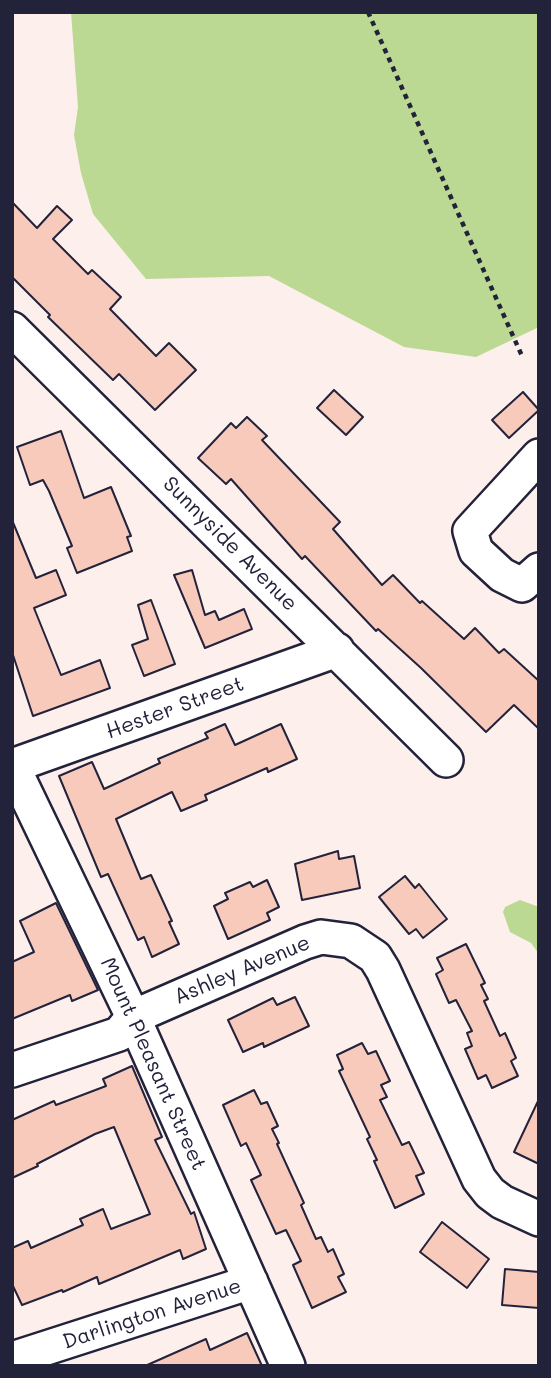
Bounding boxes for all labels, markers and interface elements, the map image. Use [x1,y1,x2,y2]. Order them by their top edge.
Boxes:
street label: Sunnyside Avenue [157,471,303,617]
street label: Hester Street [103,671,247,745]
street label: Ashley Avenue [170,930,314,1010]
street label: Mount Pleasant Street [95,954,211,1174]
street label: Darlington Avenue [60,1273,244,1355]

